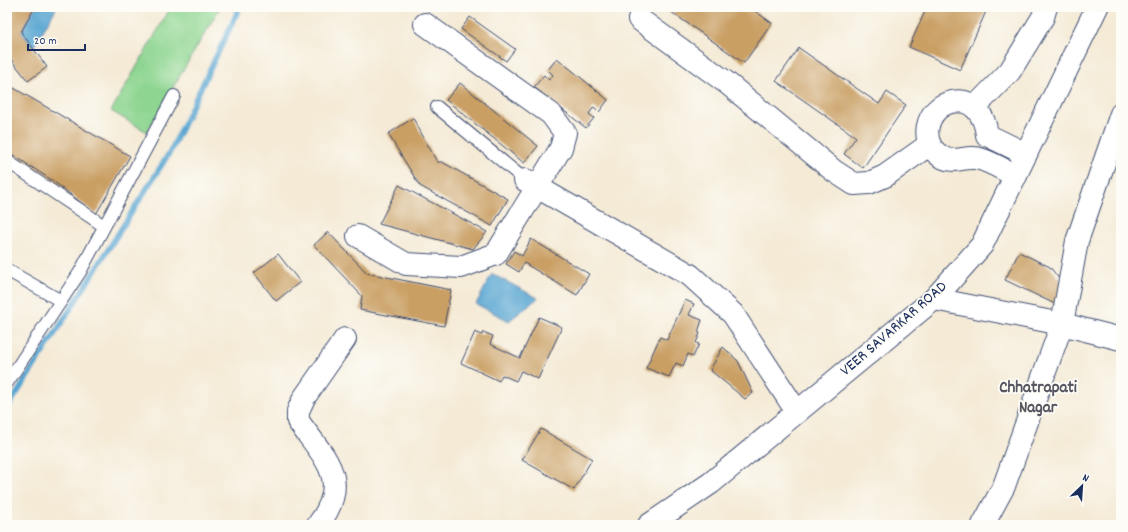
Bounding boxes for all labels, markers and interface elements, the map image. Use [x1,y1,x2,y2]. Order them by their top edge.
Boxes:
scale bar [28,26,85,52]
text: 20 m [34,33,57,50]
street label: VEER SAVARKAR ROAD [835,276,953,382]
district label: Chhatrapati Nagar [999,377,1078,421]
north arrow [1062,466,1102,506]
text: N [1080,470,1092,487]

